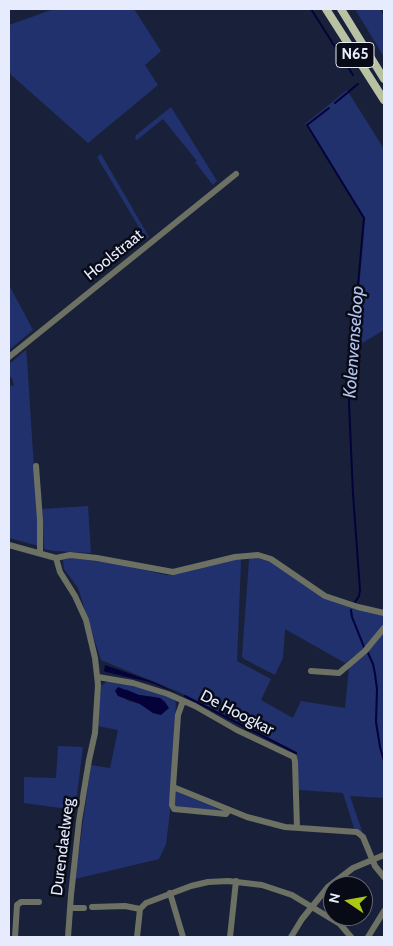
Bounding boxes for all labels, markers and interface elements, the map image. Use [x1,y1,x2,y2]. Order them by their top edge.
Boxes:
road number: N65 [336,42,374,68]
street label: Hoolstraat [81,226,147,284]
water label: Kolenvenseloop [339,285,369,399]
street label: De Hoogkar [197,686,277,740]
street label: Durendaelweg [47,797,79,897]
north arrow [323,876,373,926]
text: N [324,891,344,905]

